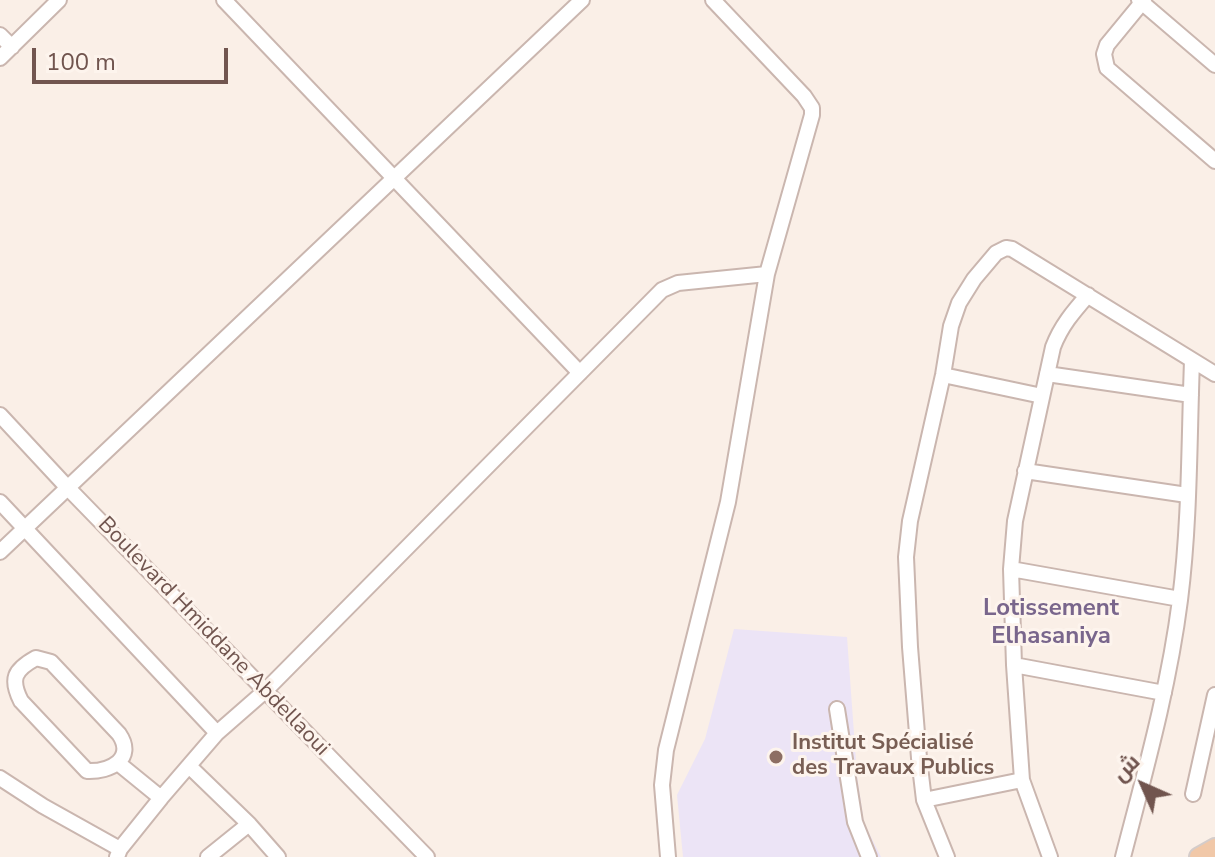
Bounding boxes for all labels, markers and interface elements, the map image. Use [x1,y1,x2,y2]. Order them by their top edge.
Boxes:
scale bar [36,32,232,82]
text: 100 m [46,46,116,78]
street label: Boulevard Hmiddane Abdellaoui [92,512,334,762]
district label: Lotissement Elhasaniya [983,595,1119,651]
place label: Institut Spécialisé des Travaux Publics [792,731,994,782]
north arrow [1103,745,1183,825]
text: ش [1105,747,1147,789]
marker: Institut Spécialisé des Travaux Publics [767,748,785,766]

